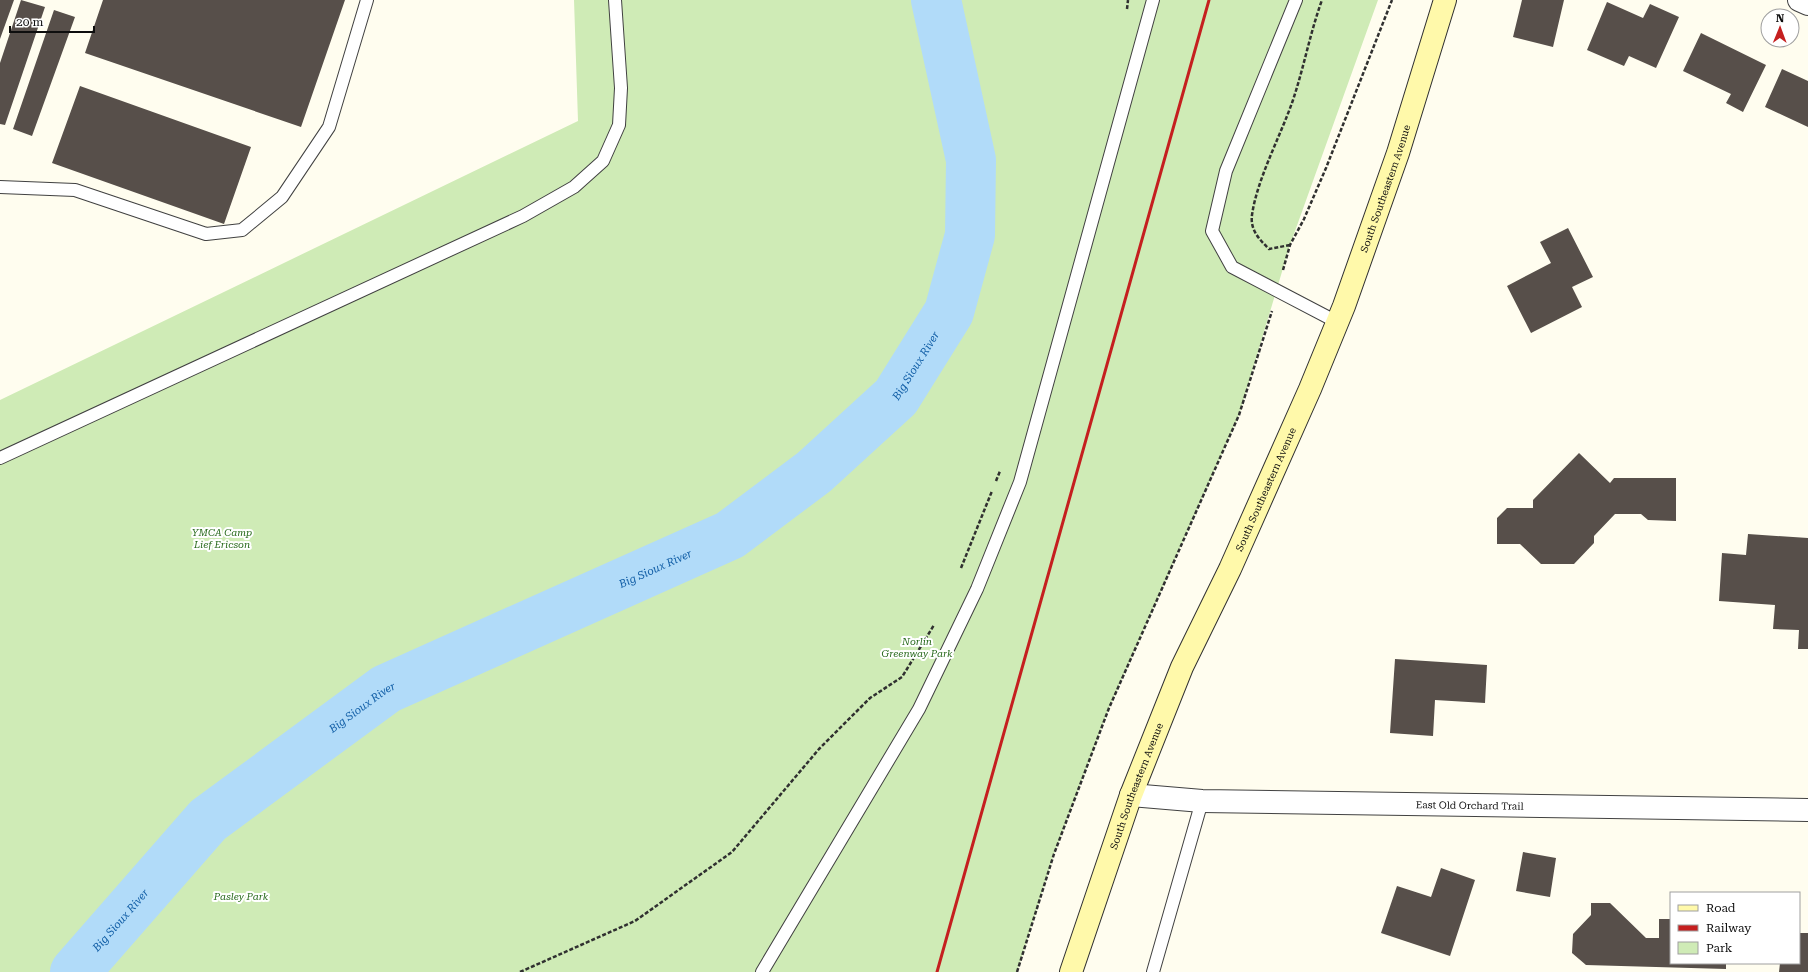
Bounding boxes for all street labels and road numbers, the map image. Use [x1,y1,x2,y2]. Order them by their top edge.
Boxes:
street label: South Southeastern Avenue [1358,123,1412,254]
street label: South Southeastern Avenue [1233,425,1298,553]
street label: South Southeastern Avenue [1107,721,1165,851]
street label: East Old Orchard Trail [1416,799,1524,811]

